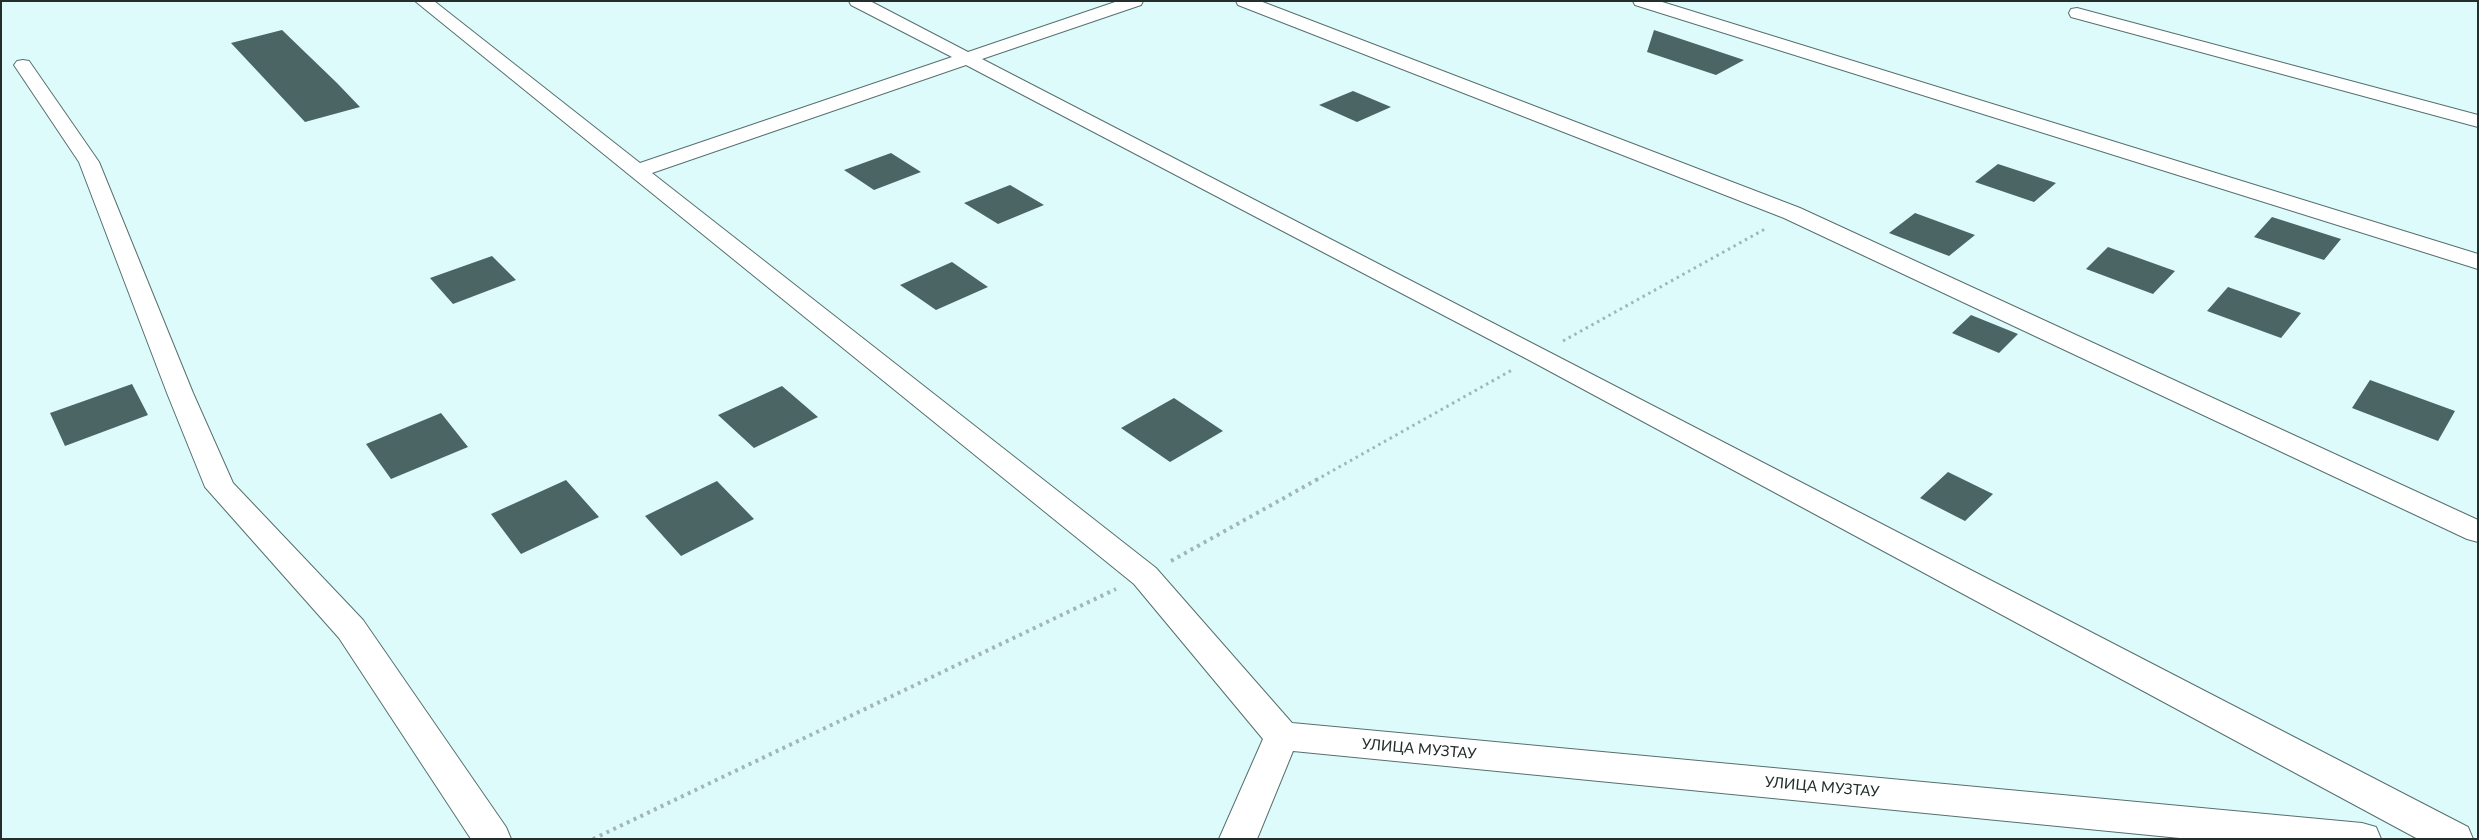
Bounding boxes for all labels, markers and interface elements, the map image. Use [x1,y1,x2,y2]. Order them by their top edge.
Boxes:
street label: УЛИЦА МУЗТАУ [1361,735,1477,763]
street label: УЛИЦА МУЗТАУ [1764,773,1880,801]

